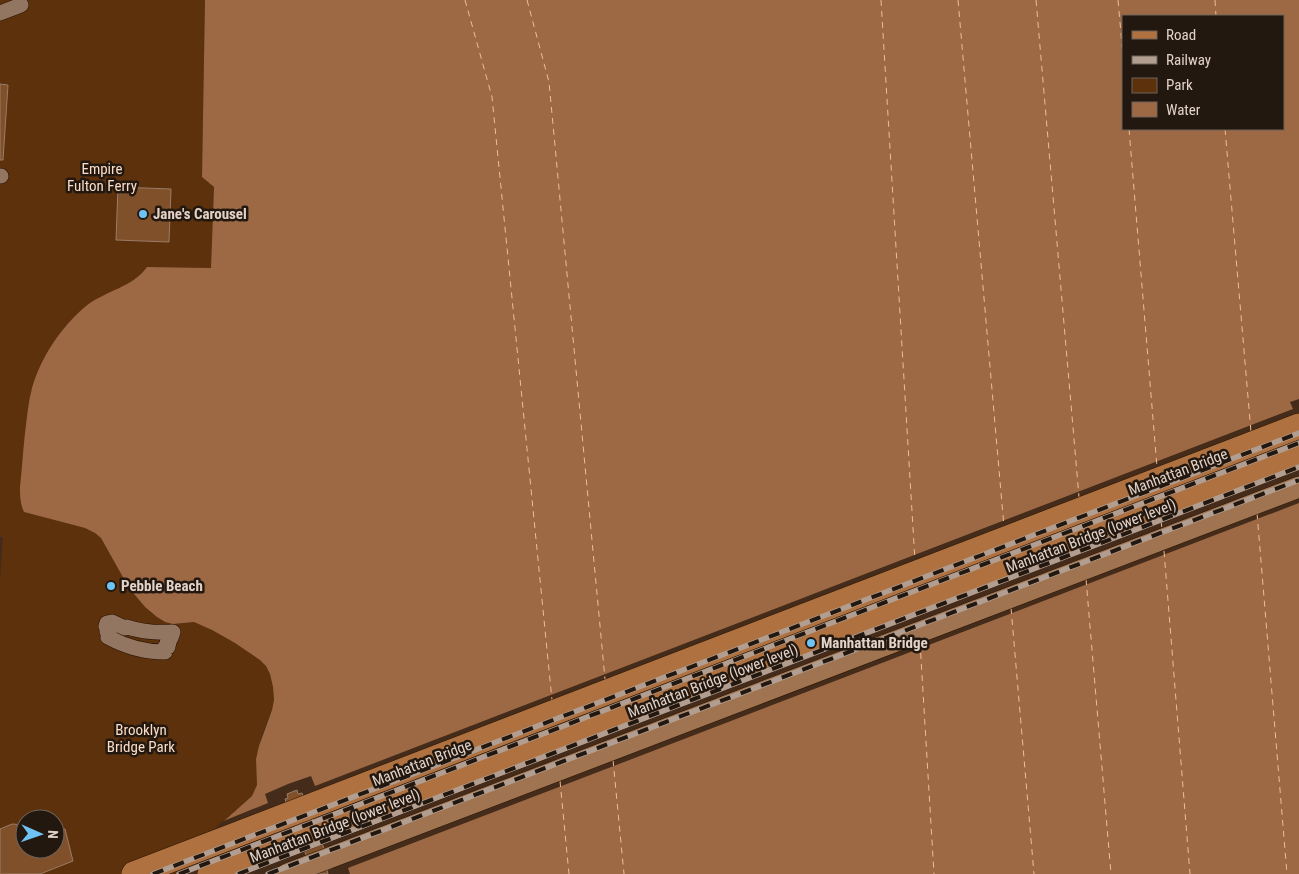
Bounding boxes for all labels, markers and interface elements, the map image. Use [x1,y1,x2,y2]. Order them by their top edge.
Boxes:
legend [1122,15,1284,130]
text: Road [1166,26,1196,44]
text: Railway [1166,51,1211,69]
text: Park [1166,76,1193,94]
text: Water [1166,101,1201,119]
park label: Empire Fulton Ferry [67,160,137,195]
place label: Jane's Carousel [153,205,247,223]
marker: Jane's Carousel [137,208,149,220]
street label: Manhattan Bridge [1126,445,1230,499]
street label: Manhattan Bridge (lower level) [1003,495,1179,577]
place label: Pebble Beach [121,577,203,595]
marker: Pebble Beach [105,580,117,592]
place label: Manhattan Bridge [821,634,928,652]
marker: Manhattan Bridge [805,637,817,649]
street label: Manhattan Bridge (lower level) [625,640,801,722]
park label: Brooklyn Bridge Park [107,721,175,756]
street label: Manhattan Bridge [370,736,474,790]
street label: Manhattan Bridge (lower level) [247,785,423,867]
north arrow [15,809,65,859]
text: N [45,830,61,839]

